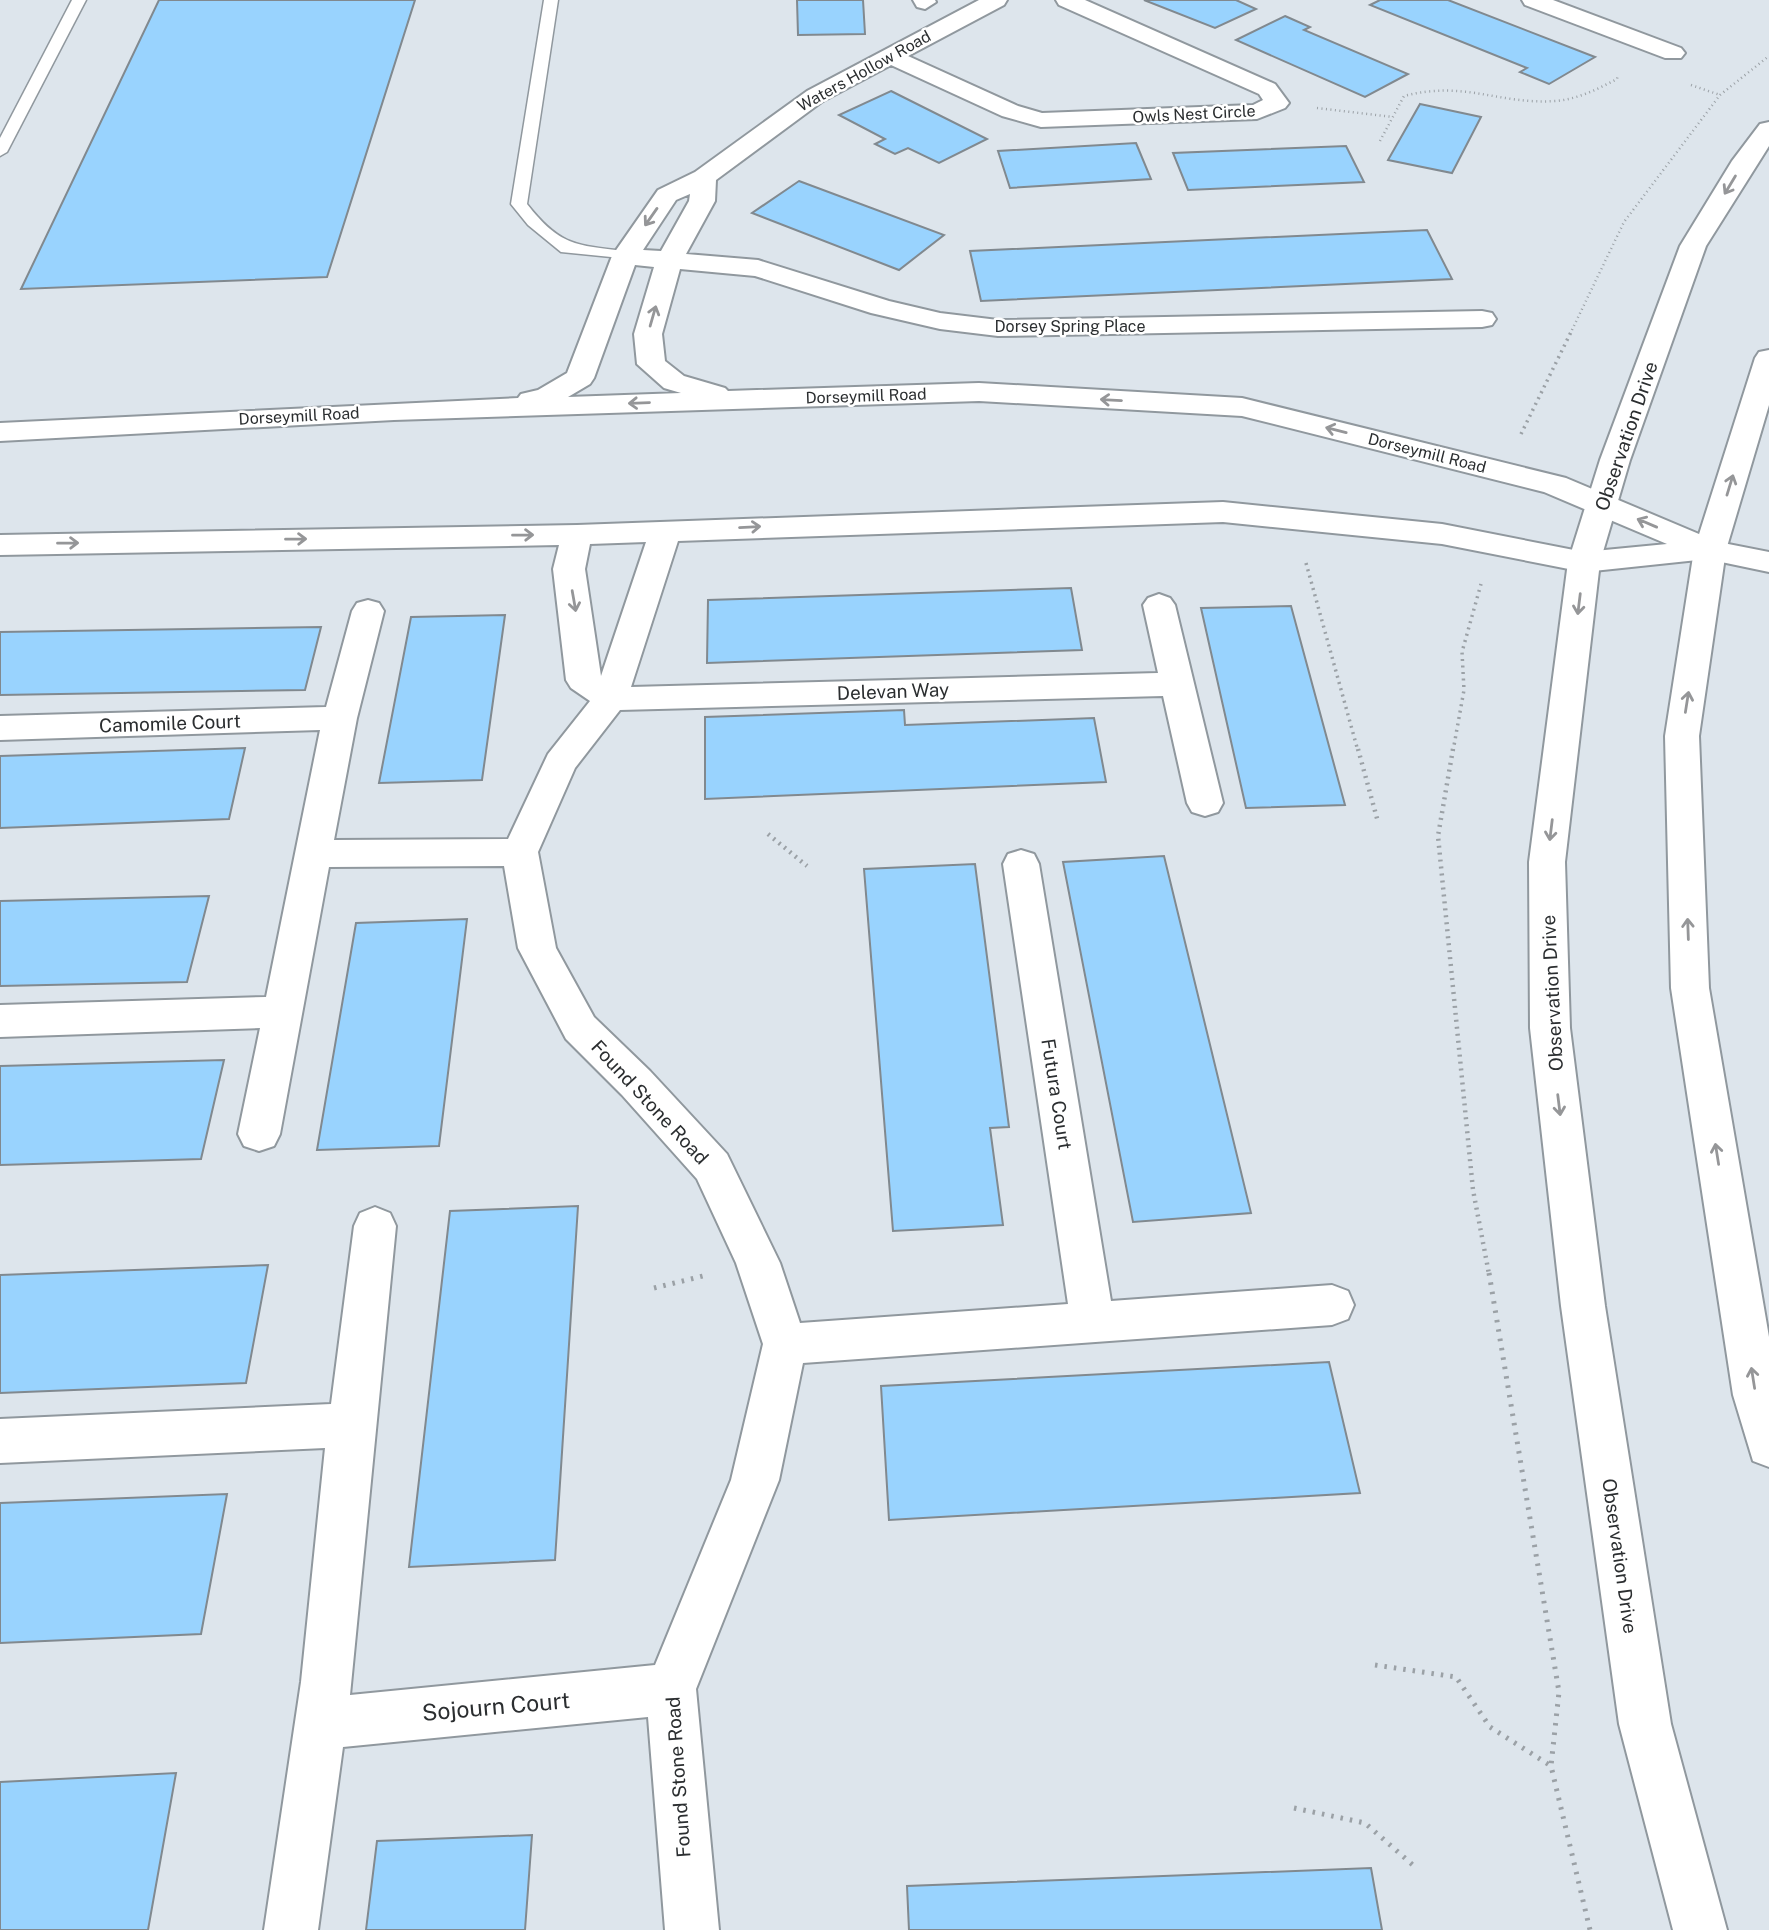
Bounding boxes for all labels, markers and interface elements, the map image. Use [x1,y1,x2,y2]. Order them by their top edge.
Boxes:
street label: Waters Hollow Road [794,26,934,116]
street label: Owls Nest Circle [1132,101,1256,127]
one-way arrow [1722,174,1736,194]
one-way arrow [644,207,658,226]
one-way arrow [647,306,660,328]
street label: Dorsey Spring Place [995,317,1145,336]
street label: Observation Drive [1590,358,1662,514]
street label: Dorseymill Road [805,384,927,408]
one-way arrow [1100,393,1123,406]
one-way arrow [628,397,651,410]
street label: Dorseymill Road [238,403,360,429]
one-way arrow [1325,423,1348,436]
street label: Dorseymill Road [1366,429,1488,477]
one-way arrow [1725,474,1737,496]
one-way arrow [1637,516,1658,529]
one-way arrow [739,521,762,534]
one-way arrow [511,528,534,542]
one-way arrow [284,532,307,545]
one-way arrow [56,536,79,550]
one-way arrow [568,589,581,612]
one-way arrow [1572,592,1585,615]
street label: Delevan Way [836,678,950,704]
one-way arrow [1681,691,1694,713]
street label: Camomile Court [99,710,241,736]
one-way arrow [1545,818,1558,840]
street label: Observation Drive [1537,914,1567,1072]
one-way arrow [1682,917,1695,940]
street label: Found Stone Road [587,1036,713,1168]
street label: Futura Court [1037,1037,1077,1151]
one-way arrow [1553,1093,1566,1116]
one-way arrow [1710,1143,1723,1166]
one-way arrow [1746,1368,1759,1390]
street label: Observation Drive [1598,1477,1642,1635]
street label: Sojourn Court [421,1686,571,1726]
street label: Found Stone Road [661,1696,695,1858]

